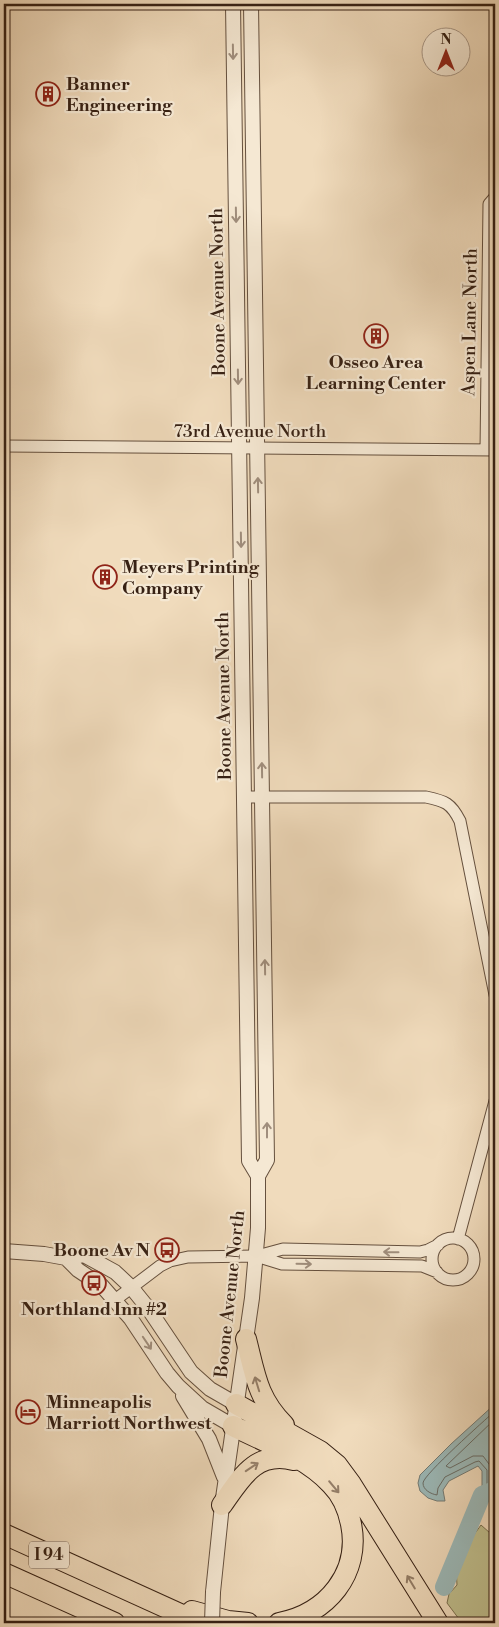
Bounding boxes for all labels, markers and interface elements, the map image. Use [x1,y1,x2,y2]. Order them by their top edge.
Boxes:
north arrow [422,28,472,78]
text: N [440,31,452,49]
one-way arrow [229,44,238,60]
place label: Banner Engineering [66,73,173,117]
building icon: Banner Engineering [35,81,61,107]
one-way arrow [231,206,241,223]
street label: Boone Avenue North [205,207,231,377]
street label: Aspen Lane North [457,248,483,397]
building icon: Osseo Area Learning Center [363,323,389,349]
place label: Osseo Area Learning Center [306,351,446,395]
one-way arrow [233,369,243,385]
street label: 73rd Avenue North [174,420,326,443]
one-way arrow [253,477,263,493]
one-way arrow [236,532,246,548]
place label: Meyers Printing Company [122,556,260,600]
building icon: Meyers Printing Company [92,564,118,590]
street label: Boone Avenue North [211,611,237,781]
one-way arrow [257,762,267,778]
one-way arrow [260,959,270,976]
one-way arrow [262,1122,272,1138]
street label: Boone Avenue North [210,1209,250,1380]
bus stop icon: Boone Av N [154,1237,180,1263]
place label: Boone Av N [54,1239,150,1262]
one-way arrow [383,1247,399,1256]
one-way arrow [296,1259,312,1269]
bus stop icon: Northland Inn #2 [81,1270,107,1296]
place label: Northland Inn #2 [21,1298,167,1321]
one-way arrow [142,1336,152,1350]
one-way arrow [252,1377,262,1393]
place label: Minneapolis Marriott Northwest [46,1391,212,1435]
hotel icon: Minneapolis Marriott Northwest [15,1399,41,1425]
one-way arrow [245,1462,259,1472]
one-way arrow [328,1481,339,1494]
road number: I 94 [29,1542,69,1568]
one-way arrow [406,1576,416,1590]

